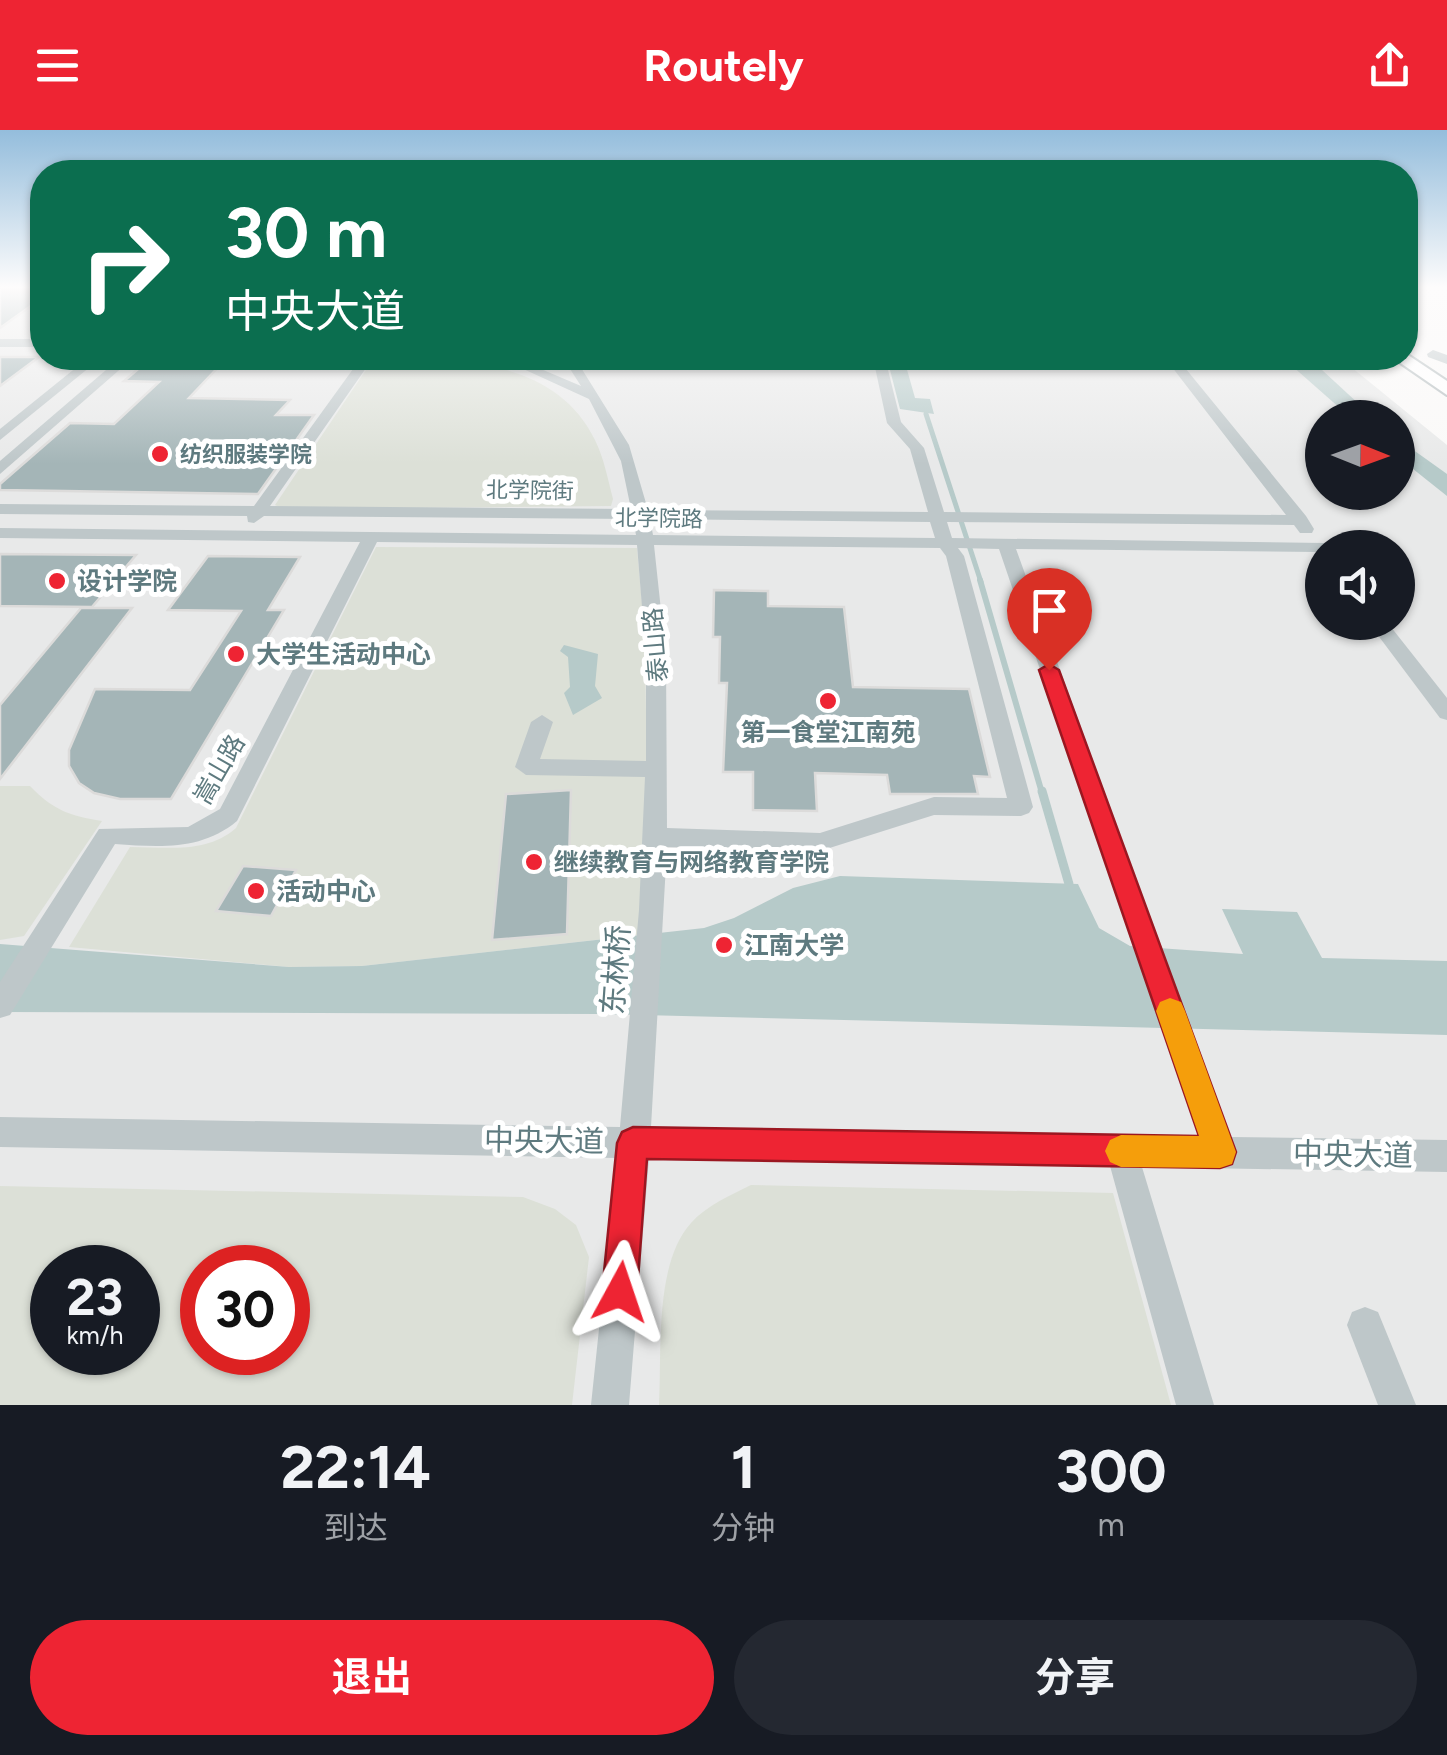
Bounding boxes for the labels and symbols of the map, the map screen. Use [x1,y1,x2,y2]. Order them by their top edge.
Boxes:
north arrow [1305,400,1415,510]
place label: 纺织服装学院 [180,441,312,468]
marker: 纺织服装学院 [149,443,171,465]
street label: 北学院街 [486,476,574,505]
street label: 北学院路 [615,504,703,533]
place label: 设计学院 [77,566,177,596]
pin [1007,568,1092,671]
marker: 设计学院 [46,570,68,592]
street label: 泰山路 [637,606,673,684]
place label: 大学生活动中心 [256,639,431,669]
marker: 大学生活动中心 [225,643,247,665]
marker: 第一食堂江南苑 [817,690,839,712]
place label: 第一食堂江南苑 [740,717,916,747]
street label: 嵩山路 [187,729,251,809]
place label: 继续教育与网络教育学院 [554,847,829,877]
marker: 继续教育与网络教育学院 [523,851,545,873]
place label: 活动中心 [276,876,376,906]
marker: 活动中心 [245,880,267,902]
street label: 东林桥 [594,924,637,1016]
place label: 江南大学 [744,930,844,960]
marker: 江南大学 [713,934,735,956]
street label: 中央大道 [484,1121,604,1160]
street label: 中央大道 [1293,1135,1413,1174]
position arrow [568,1240,672,1344]
speed limit sign: 30 [180,1245,310,1375]

